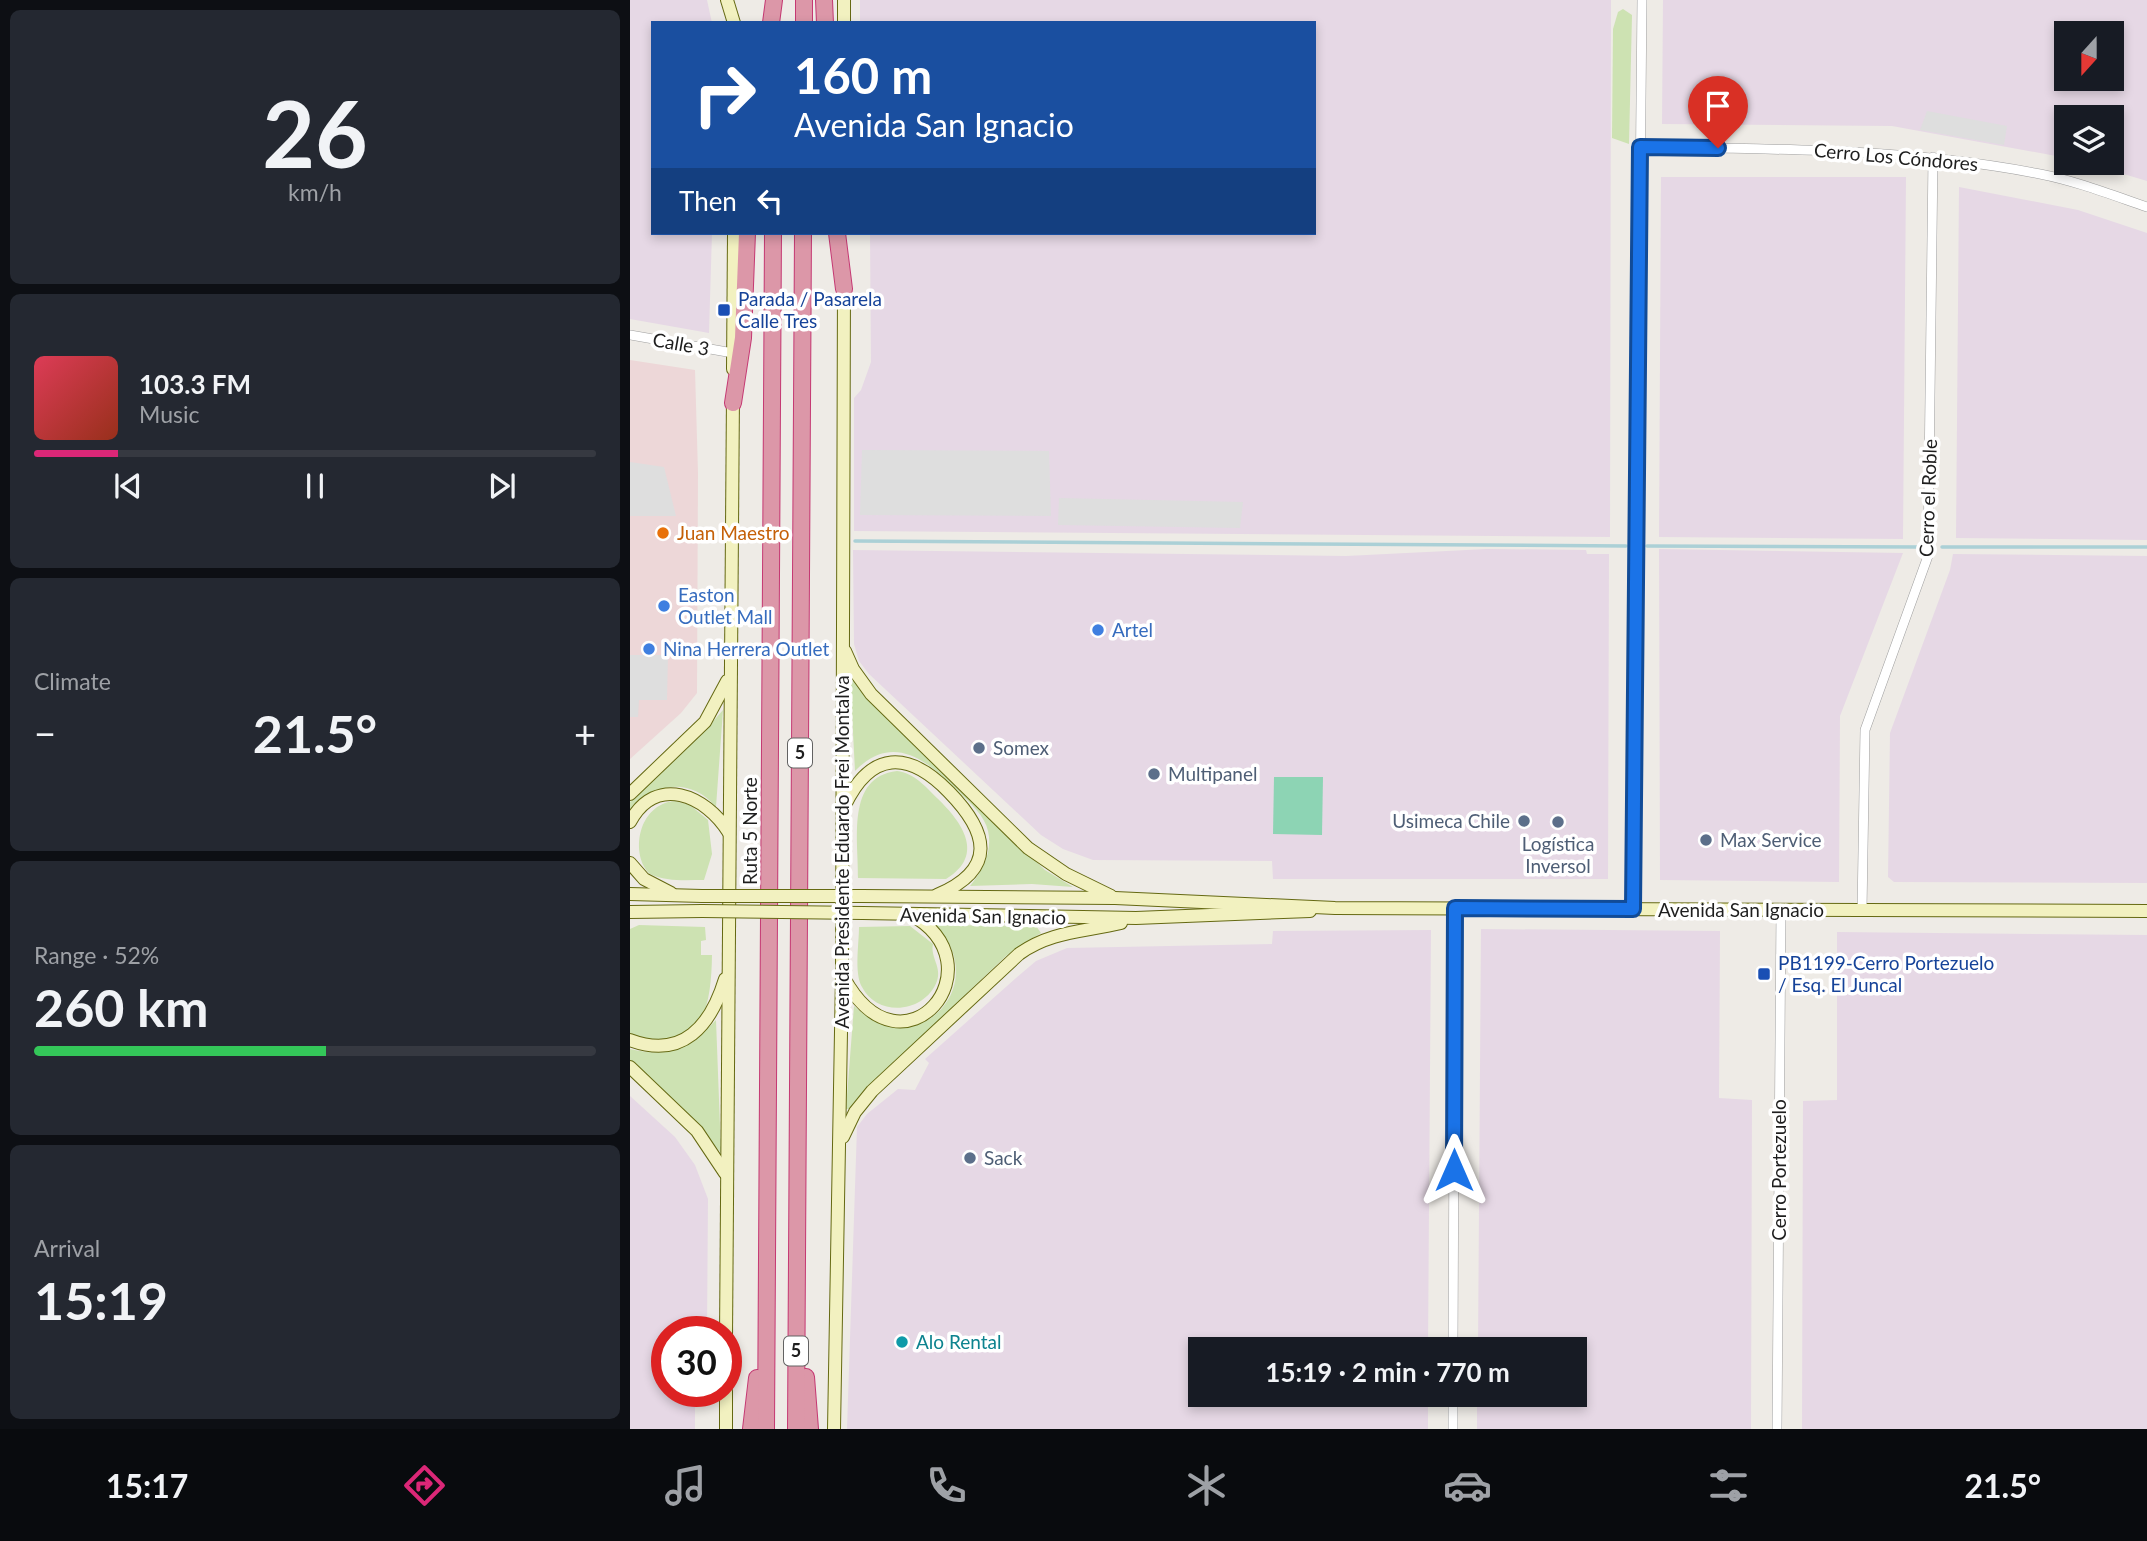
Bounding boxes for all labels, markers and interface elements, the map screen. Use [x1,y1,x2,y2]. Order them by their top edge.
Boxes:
north arrow [2054,21,2124,91]
map controls [2054,21,2124,175]
text: 160 m [794,46,932,104]
icon: right [679,49,770,140]
pin [1688,76,1748,148]
text: 26 [262,78,368,187]
icon: arrive [1699,87,1737,125]
text: Avenida San Ignacio [794,105,1074,144]
button: layers [2054,105,2124,175]
street label: Cerro Los Cóndores [1813,138,1979,175]
text: km/h [288,178,342,206]
icon: left [751,182,789,220]
text: Then [679,185,737,217]
place label: Parada / Pasarela Calle Tres [738,287,882,332]
marker: Parada / Pasarela Calle Tres [716,302,732,318]
street label: Calle 3 [651,327,711,360]
text: 103.3 FM [139,368,251,400]
text: Music [139,400,199,428]
street label: Cerro el Roble [1914,439,1941,557]
icon: previous [109,467,147,505]
icon: pause [296,467,334,505]
icon: next [483,467,521,505]
place label: Juan Maestro [677,521,789,544]
marker: Juan Maestro [655,525,671,541]
place label: Easton Outlet Mall [678,583,772,628]
marker: Easton Outlet Mall [656,598,672,614]
place label: Artel [1112,618,1153,641]
marker: Artel [1090,622,1106,638]
place label: Nina Herrera Outlet [663,637,830,660]
marker: Nina Herrera Outlet [641,641,657,657]
text: Climate [34,667,111,695]
street label: Avenida Presidente Eduardo Frei Montalva [830,675,853,1029]
text: 21.5° [253,702,377,764]
text: − [34,710,56,756]
text: + [574,710,596,756]
place label: Somex [993,736,1050,759]
road number: 5 [788,738,812,768]
marker: Somex [971,740,987,756]
place label: Multipanel [1168,762,1257,785]
marker: Multipanel [1146,766,1162,782]
street label: Ruta 5 Norte [738,777,761,885]
place label: Usimeca Chile [1392,809,1510,832]
marker: Usimeca Chile [1516,813,1532,829]
marker: Logística Inversol [1550,814,1566,830]
place label: Max Service [1720,828,1822,851]
place label: Logística Inversol [1522,832,1594,877]
marker: Max Service [1698,832,1714,848]
street label: Avenida San Ignacio [1658,898,1824,921]
street label: Avenida San Ignacio [900,903,1066,928]
text: Range · 52% [34,941,159,969]
place label: PB1199-Cerro Portezuelo / Esq. El Juncal [1778,951,1994,996]
marker: PB1199-Cerro Portezuelo / Esq. El Juncal [1756,966,1772,982]
text: 260 km [34,976,208,1038]
street label: Cerro Portezuelo [1767,1099,1790,1241]
position arrow [1417,1133,1491,1207]
place label: Sack [984,1146,1023,1169]
marker: Sack [962,1150,978,1166]
text: Arrival [34,1234,100,1262]
text: 15:19 [34,1269,168,1331]
speed limit sign: 30 [651,1316,742,1407]
place label: Alo Rental [916,1330,1001,1353]
marker: Alo Rental [894,1334,910,1350]
road number: 5 [784,1336,808,1366]
text: 15:19 · 2 min · 770 m [1265,1356,1510,1388]
icon: directions [400,1461,449,1510]
icon: music [661,1461,710,1510]
icon: phone [922,1461,971,1510]
icon: climate [1182,1461,1231,1510]
icon: car [1443,1461,1492,1510]
icon: filters [1704,1461,1753,1510]
text: 15:17 [106,1466,188,1505]
text: 21.5° [1964,1466,2041,1505]

